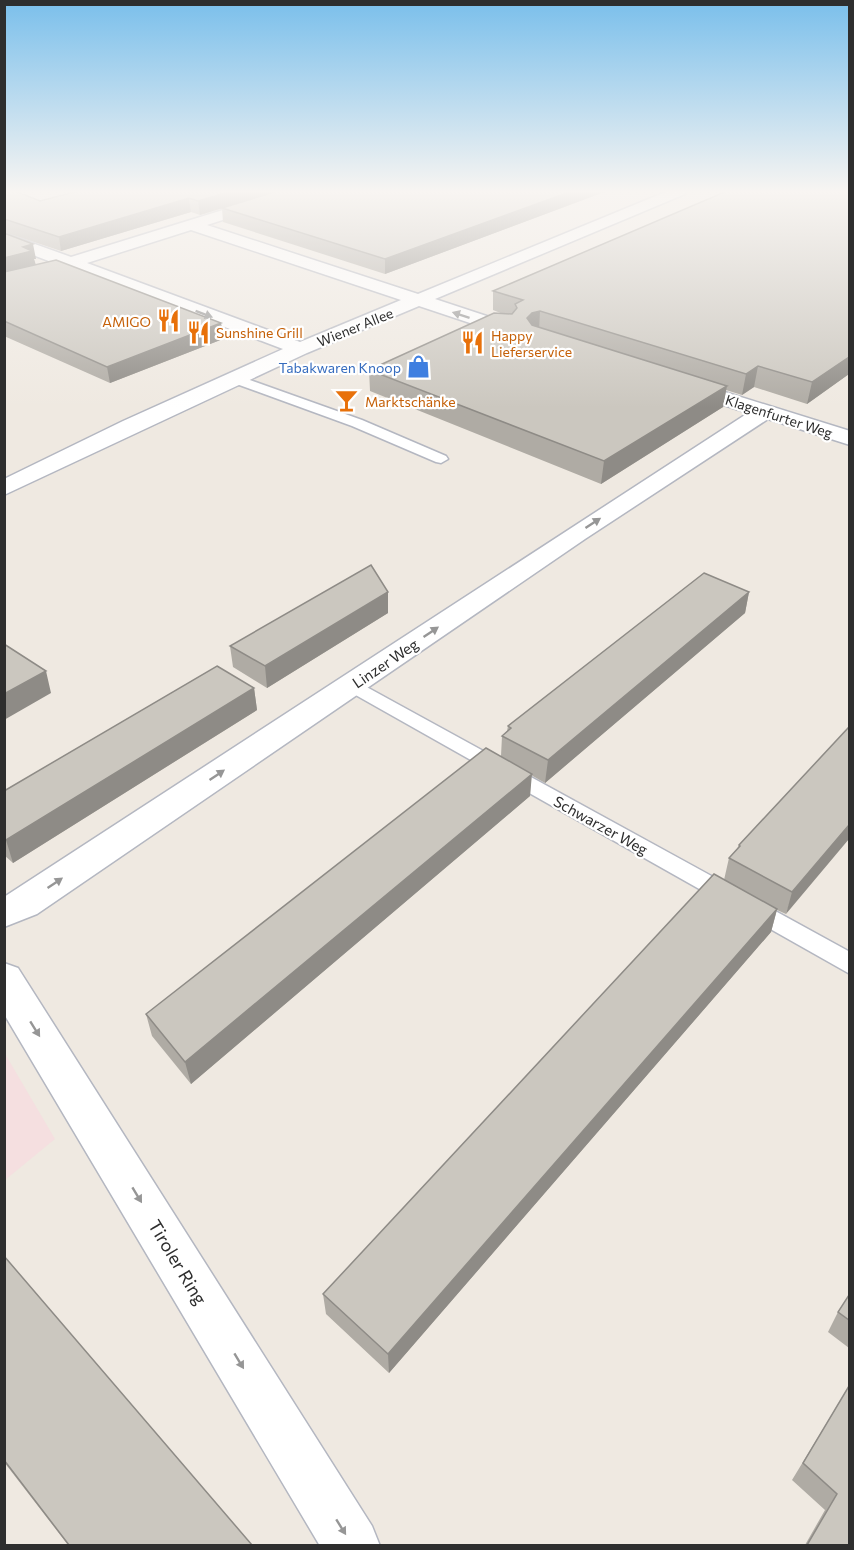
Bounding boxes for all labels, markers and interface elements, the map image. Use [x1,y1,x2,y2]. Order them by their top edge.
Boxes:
street label: Wiener Allee [314,304,396,350]
restaurant icon: AMIGO [156,308,182,334]
one-way arrow [195,309,213,319]
one-way arrow [452,310,470,319]
place label: AMIGO [102,313,151,330]
restaurant icon: Sunshine Grill [185,319,211,345]
place label: Sunshine Grill [216,324,303,341]
place label: Happy Lieferservice [491,327,572,360]
restaurant icon: Happy Lieferservice [460,330,486,356]
shop icon: Tabakwaren Knoop [406,354,432,380]
place label: Tabakwaren Knoop [278,359,401,376]
bar icon: Marktschänke [334,388,360,414]
street label: Klagenfurter Weg [723,391,835,441]
place label: Marktschänke [365,393,456,410]
one-way arrow [585,517,601,528]
one-way arrow [423,626,439,638]
street label: Linzer Weg [349,634,421,692]
one-way arrow [209,770,225,781]
street label: Schwarzer Weg [551,792,651,858]
one-way arrow [47,878,63,889]
one-way arrow [30,1021,41,1037]
one-way arrow [131,1187,142,1203]
street label: Tiroler Ring [144,1216,212,1309]
one-way arrow [233,1353,244,1369]
one-way arrow [335,1519,346,1535]

